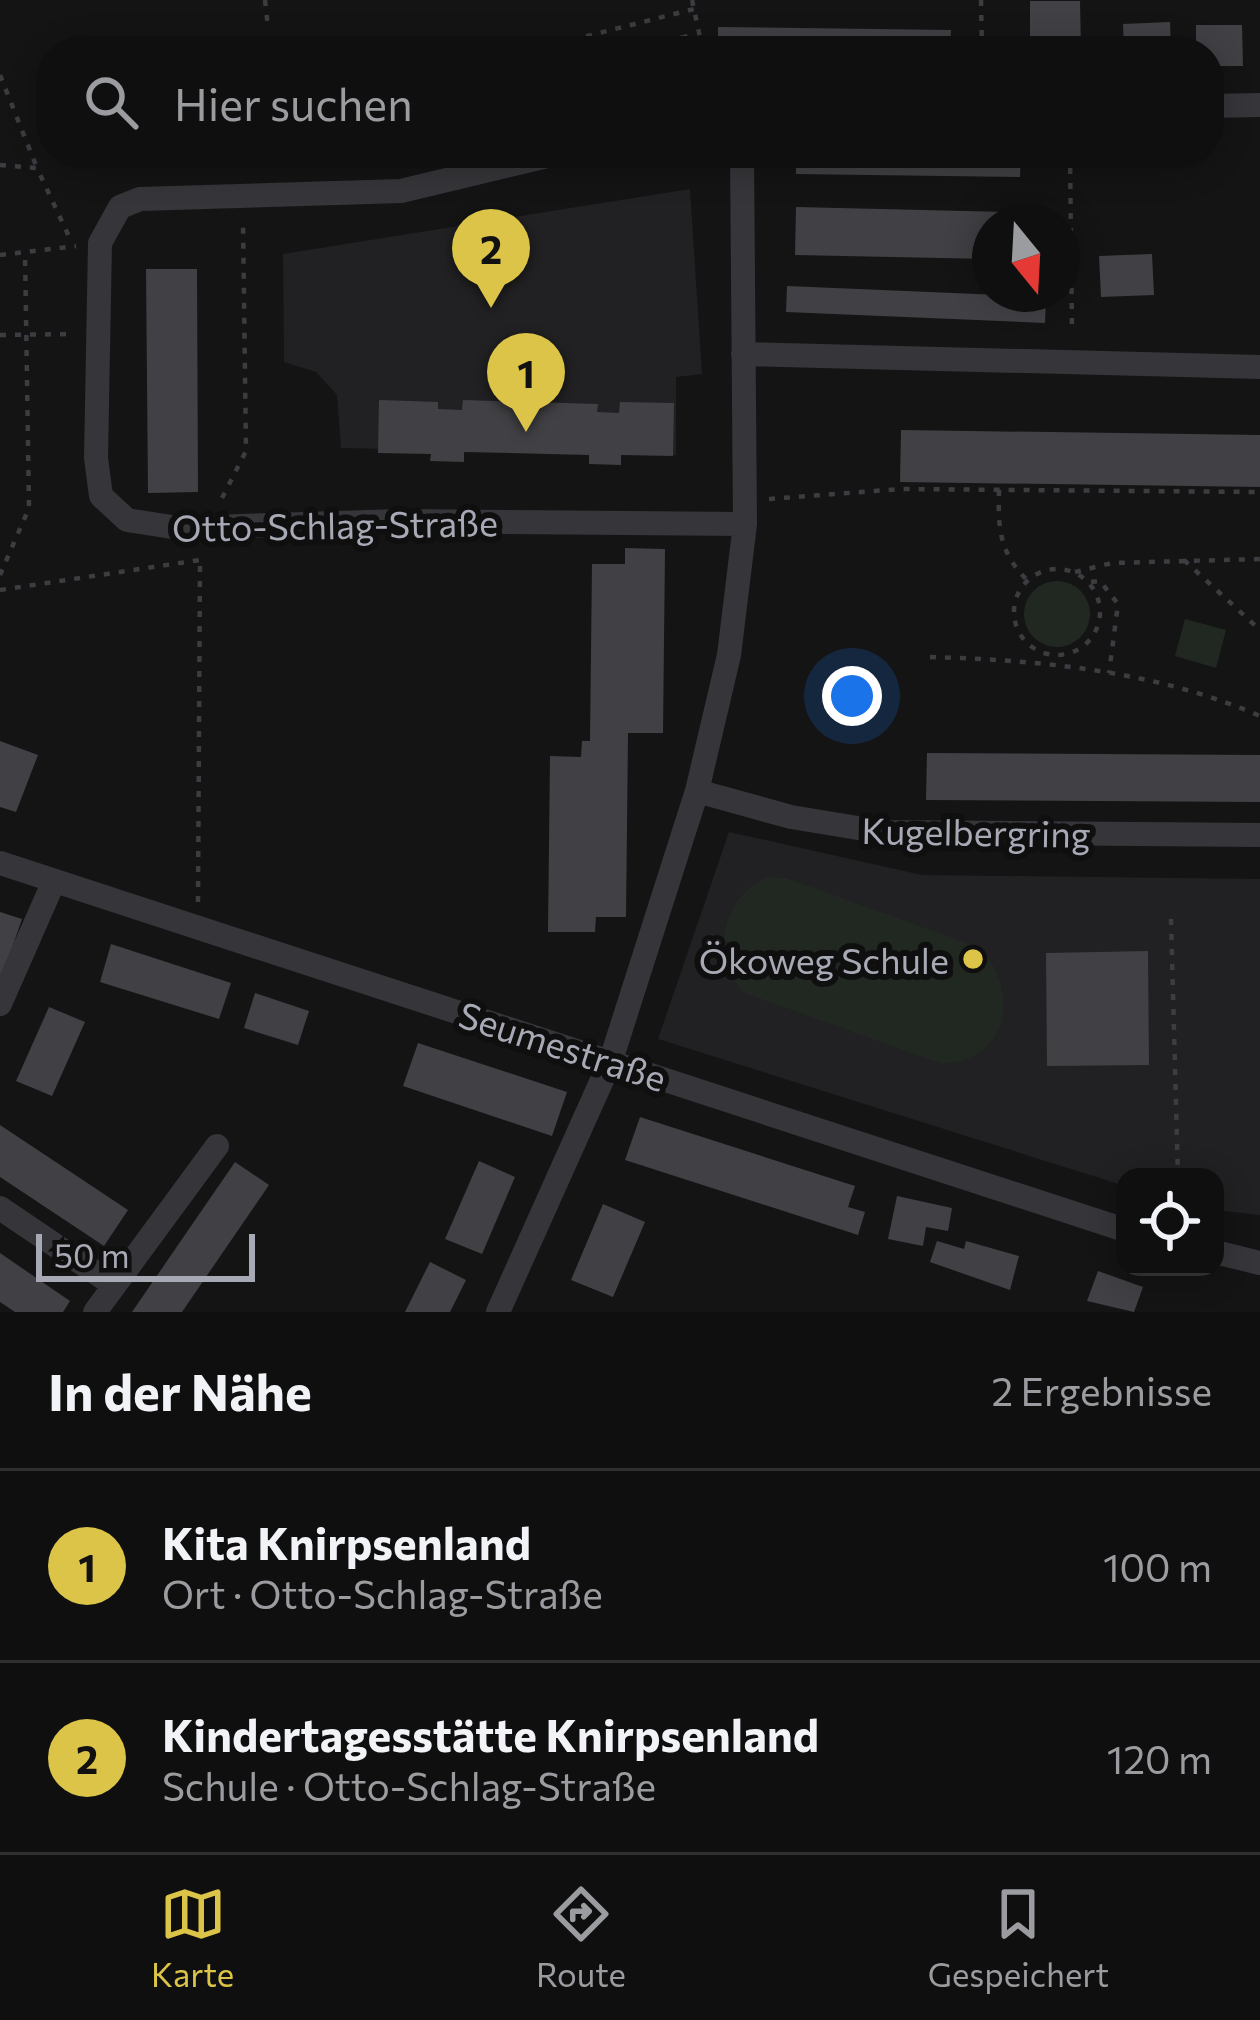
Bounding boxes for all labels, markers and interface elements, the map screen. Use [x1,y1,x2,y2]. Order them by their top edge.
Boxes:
search box [36,36,1224,168]
icon: search [78,69,144,135]
text: Hier suchen [174,75,413,130]
north arrow [972,204,1080,312]
pin: 2 [452,209,530,308]
pin: 1 [487,333,565,432]
street label: Otto-Schlag-Straße [172,499,498,549]
your location [822,666,882,726]
street label: Kugelbergring [861,807,1091,855]
place label: Ökoweg Schule [699,937,949,981]
marker: Ökoweg Schule [960,946,986,972]
street label: Seumestraße [454,991,672,1099]
map controls [1116,1168,1224,1276]
button: locate [1116,1168,1224,1276]
scale bar [36,1228,255,1281]
text: 50 m [54,1234,130,1275]
text: In der Nähe [48,1359,312,1422]
text: 2 Ergebnisse [991,1366,1212,1414]
text: Kita Knirpsenland [162,1514,531,1569]
text: 1 [78,1542,96,1590]
text: 100 m [1103,1542,1212,1590]
text: Ort · Otto-Schlag-Straße [162,1569,603,1617]
text: Kindertagesstätte Knirpsenland [162,1706,819,1761]
text: 2 [76,1734,98,1782]
text: 120 m [1107,1734,1212,1782]
text: Schule · Otto-Schlag-Straße [162,1761,656,1809]
tab: Karte [151,1881,234,1994]
tab: Route [536,1881,626,1994]
tab: Gespeichert [928,1881,1109,1994]

